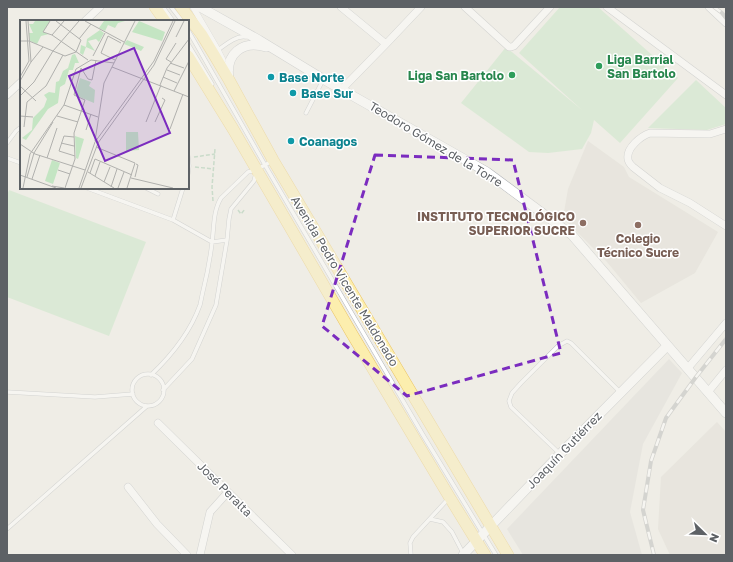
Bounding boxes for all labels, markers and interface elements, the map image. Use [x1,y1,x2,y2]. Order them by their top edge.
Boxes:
inset map [20,20,189,189]
place label: Liga Barrial San Bartolo [607,52,676,81]
marker: Liga Barrial San Bartolo [594,61,604,71]
place label: Liga San Bartolo [408,68,504,83]
place label: Base Norte [279,70,344,85]
marker: Liga San Bartolo [507,70,517,80]
marker: Base Norte [266,72,276,82]
place label: Base Sur [301,86,353,101]
marker: Base Sur [288,88,298,98]
street label: Teodoro Gómez de la Torre [367,98,505,190]
place label: Coanagos [299,134,357,149]
marker: Coanagos [286,136,296,146]
street label: Avenida Pedro Vicente Maldonado [288,193,402,369]
place label: INSTITUTO TECNOLÓGICO SUPERIOR SUCRE [417,209,575,238]
marker: INSTITUTO TECNOLÓGICO SUPERIOR SUCRE [578,218,588,228]
marker: Colegio Técnico Sucre [633,220,643,230]
place label: Colegio Técnico Sucre [597,231,679,260]
street label: Joaquín Gutiérrez [523,408,605,492]
street label: José Peralta [194,458,256,520]
north arrow [685,514,725,554]
text: N [707,532,722,544]

